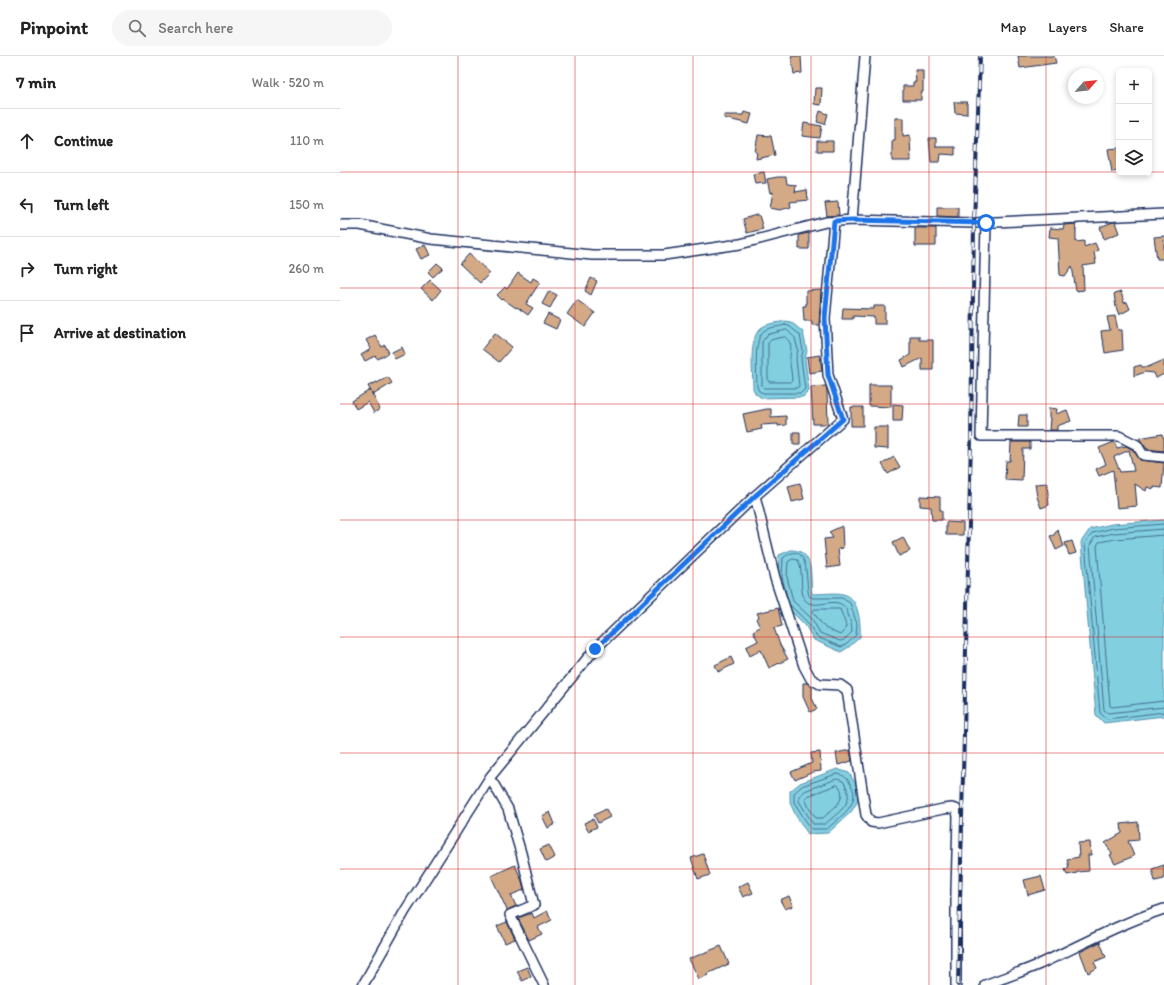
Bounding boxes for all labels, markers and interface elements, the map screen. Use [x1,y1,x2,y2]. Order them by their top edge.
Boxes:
search box [112,10,392,46]
text: Pinpoint [20,16,88,39]
icon: search [126,17,148,39]
text: Search here [158,19,233,37]
text: Map [1001,19,1026,36]
text: Layers [1048,19,1087,36]
text: Share [1109,19,1144,36]
north arrow [1068,68,1104,104]
map controls [1116,68,1152,176]
button: + [1116,68,1152,104]
text: 7 min [16,72,56,92]
text: Walk · 520 m [252,75,324,90]
button: − [1116,104,1152,140]
icon: ahead [16,130,38,152]
text: Continue [54,132,113,150]
text: 110 m [290,133,324,148]
button: layers [1116,140,1152,176]
icon: left [16,194,38,216]
text: Turn left [54,196,109,214]
text: 150 m [289,197,324,212]
route start [977,214,995,232]
icon: right [16,258,38,280]
text: Turn right [54,260,118,278]
text: 260 m [288,261,324,276]
icon: arrive [16,322,38,344]
text: Arrive at destination [54,324,186,342]
route end [586,640,604,658]

